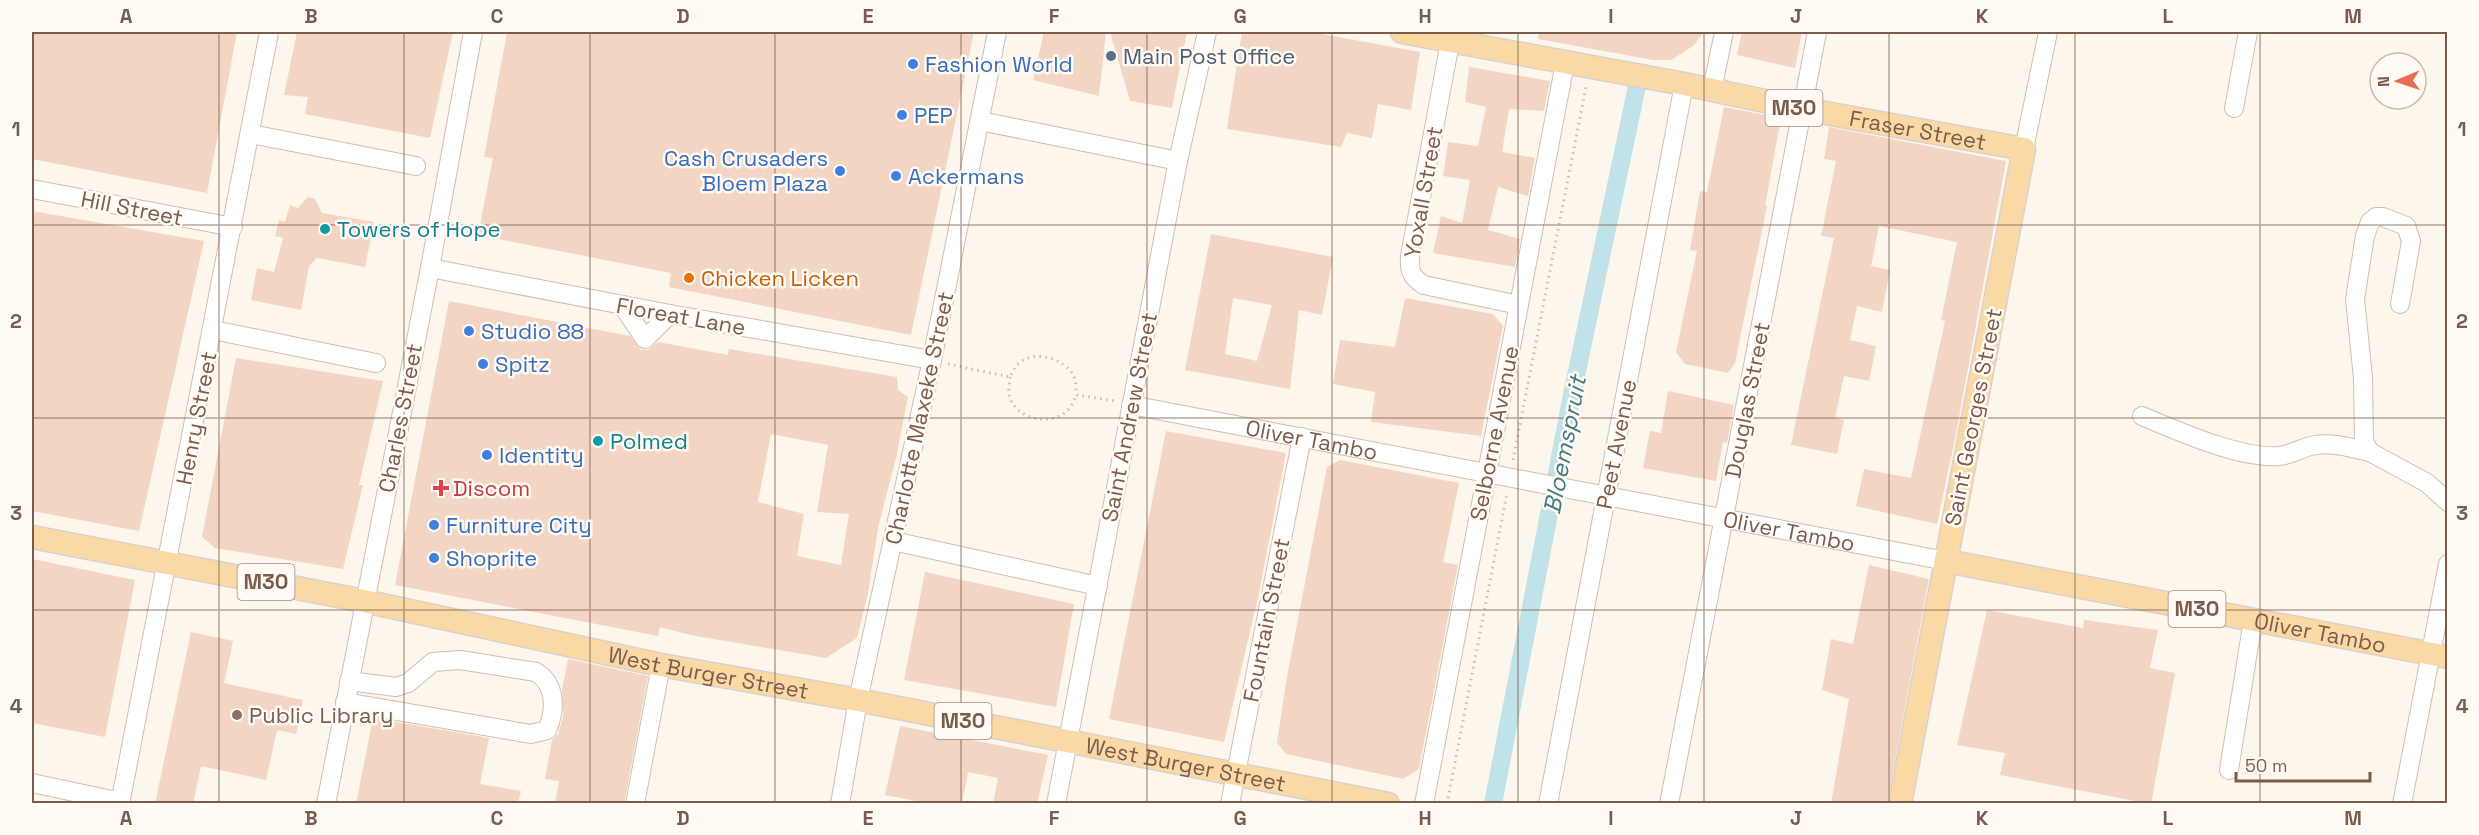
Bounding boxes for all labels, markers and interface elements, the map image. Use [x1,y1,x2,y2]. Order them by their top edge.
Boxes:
text: A [120,3,133,29]
text: B [304,3,318,29]
text: C [491,3,504,29]
text: D [676,3,690,29]
text: E [862,3,874,29]
text: F [1049,3,1060,29]
text: G [1233,3,1247,29]
text: H [1418,3,1432,29]
text: I [1608,3,1614,29]
text: J [1790,3,1802,29]
text: K [1976,3,1989,29]
text: L [2163,3,2174,29]
text: M [2344,3,2362,29]
place label: Main Post Office [1123,42,1295,70]
marker: Main Post Office [1104,49,1118,63]
place label: Fashion World [925,50,1073,78]
north arrow [2368,51,2428,111]
marker: Fashion World [906,57,920,71]
text: N [2373,76,2394,87]
road number: M30 [1766,90,1822,126]
place label: PEP [914,101,953,129]
street label: Fraser Street [1847,104,1988,156]
marker: PEP [895,108,909,122]
text: 1 [11,116,21,142]
text: 1 [2457,116,2467,142]
street label: Yoxall Street [1398,124,1448,260]
place label: Cash Crusaders Bloem Plaza [664,144,828,197]
place label: Ackermans [908,162,1024,190]
marker: Cash Crusaders Bloem Plaza [833,164,847,178]
marker: Ackermans [889,169,903,183]
street label: Hill Street [79,184,185,232]
place label: Towers of Hope [337,215,501,243]
marker: Towers of Hope [318,222,332,236]
place label: Chicken Licken [701,264,859,292]
marker: Chicken Licken [682,271,696,285]
street label: Charlotte Maxeke Street [879,289,959,547]
street label: Floreat Lane [614,291,748,341]
street label: Saint Georges Street [1938,306,2008,528]
text: 2 [10,308,22,334]
text: 2 [2456,308,2468,334]
street label: Saint Andrew Street [1095,310,1163,524]
place label: Studio 88 [481,317,584,345]
street label: Douglas Street [1718,320,1776,480]
marker: Studio 88 [462,324,476,338]
street label: Charles Street [372,341,428,495]
street label: Selborne Avenue [1463,343,1525,523]
street label: Henry Street [169,349,223,487]
place label: Spitz [495,350,550,378]
marker: Spitz [476,357,490,371]
water label: Bloemspruit [1536,371,1593,517]
street label: Peet Avenue [1590,377,1642,511]
street label: Oliver Tambo [1243,413,1380,466]
place label: Polmed [610,427,688,455]
marker: Polmed [591,434,605,448]
place label: Identity [499,441,584,469]
marker: Identity [480,448,494,462]
place label: Discom [453,474,530,502]
marker: Discom [434,481,448,495]
text: 3 [10,500,22,526]
text: 3 [2456,500,2468,526]
street label: Oliver Tambo [1721,505,1857,557]
place label: Furniture City [446,511,592,539]
marker: Furniture City [427,518,441,532]
street label: Fountain Street [1236,536,1296,704]
place label: Shoprite [446,544,537,572]
marker: Shoprite [427,551,441,565]
road number: M30 [238,564,294,600]
road number: M30 [2168,591,2226,627]
street label: Oliver Tambo [2252,606,2389,659]
street label: West Burger Street [606,640,811,705]
text: 4 [10,693,23,719]
text: 4 [2456,693,2469,719]
place label: Public Library [249,701,393,729]
road number: M30 [934,703,992,739]
marker: Public Library [230,708,244,722]
street label: West Burger Street [1083,731,1288,798]
scale bar [2236,745,2370,783]
text: 50 m [2245,754,2287,777]
text: A [120,805,133,831]
text: B [304,805,318,831]
text: C [491,805,504,831]
text: D [676,805,690,831]
text: E [862,805,874,831]
text: F [1049,805,1060,831]
text: G [1233,805,1247,831]
text: H [1418,805,1432,831]
text: I [1608,805,1614,831]
text: J [1790,805,1802,831]
text: K [1976,805,1989,831]
text: L [2163,805,2174,831]
text: M [2344,805,2362,831]

